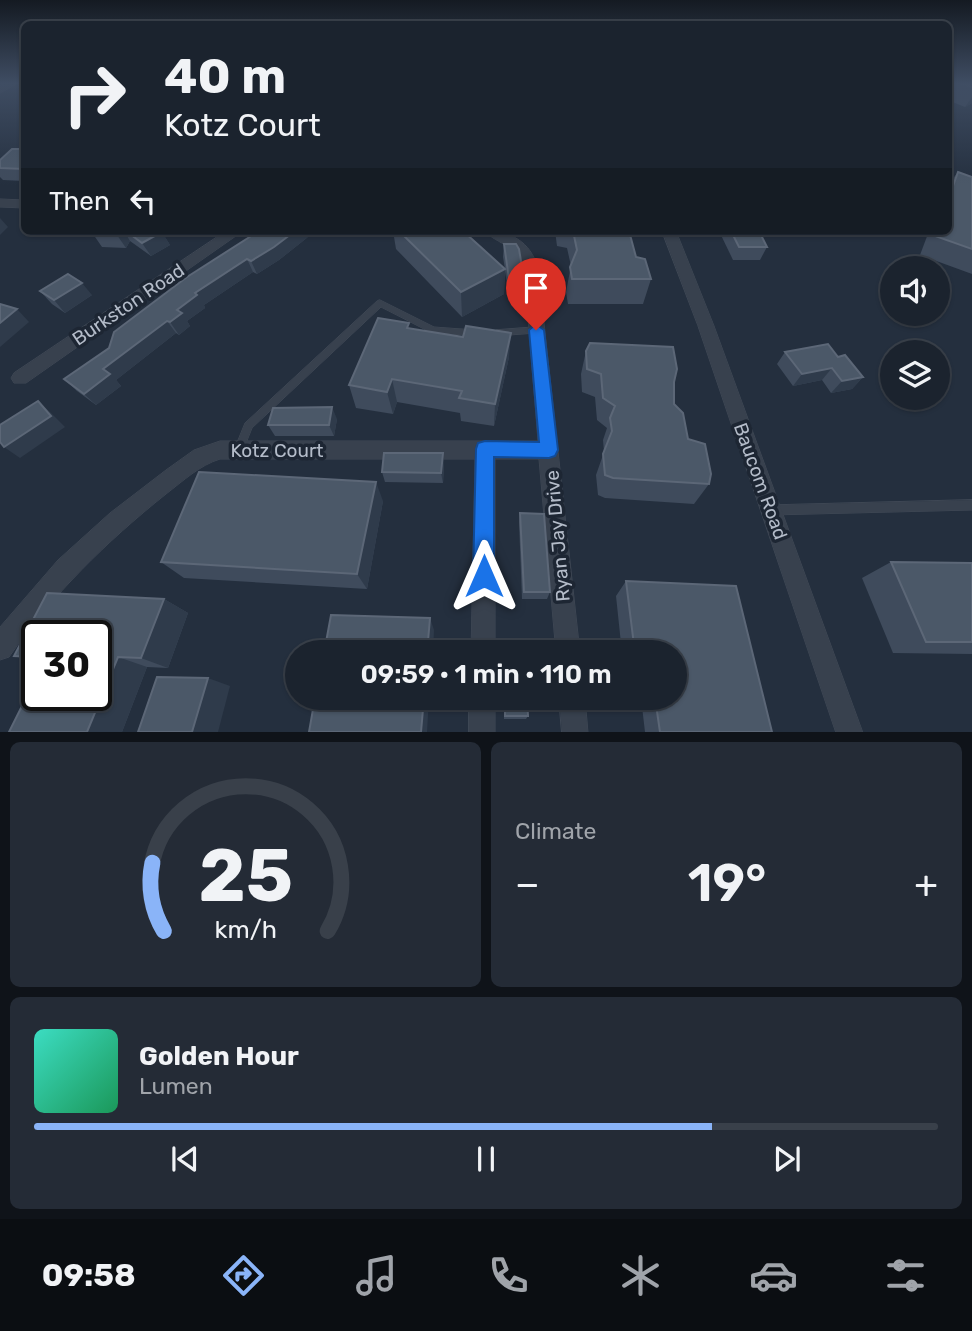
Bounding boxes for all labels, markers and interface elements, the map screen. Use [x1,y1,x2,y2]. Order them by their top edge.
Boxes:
text: 40 m [164,47,286,105]
icon: right [49,49,140,140]
text: Kotz Court [164,106,321,144]
icon: left [124,182,162,220]
text: Then [49,186,110,217]
map controls [880,256,950,410]
button: sound [880,256,950,326]
street label: Burkston Road [68,258,189,350]
pin [506,258,566,330]
icon: arrive [517,269,555,307]
button: layers [880,340,950,410]
street label: Baucom Road [729,420,792,543]
street label: Kotz Court [230,439,324,462]
street label: Ryan Jay Drive [540,469,575,603]
position arrow [447,539,521,613]
speed limit sign: 30 [21,620,112,711]
text: 09:59 · 1 min · 110 m [360,659,612,690]
text: Climate [515,817,596,845]
text: 25 [198,833,293,919]
text: 19° [688,852,766,914]
text: − [515,861,540,907]
text: + [914,861,938,907]
text: km/h [214,914,277,943]
text: Golden Hour [139,1041,299,1072]
text: Lumen [139,1072,213,1100]
icon: previous [166,1140,204,1178]
icon: pause [467,1140,505,1178]
icon: next [768,1140,806,1178]
icon: directions [219,1251,268,1300]
icon: music [352,1251,401,1300]
icon: phone [484,1251,533,1300]
icon: climate [616,1251,665,1300]
icon: car [749,1251,798,1300]
icon: filters [881,1251,930,1300]
text: 09:58 [42,1256,136,1294]

